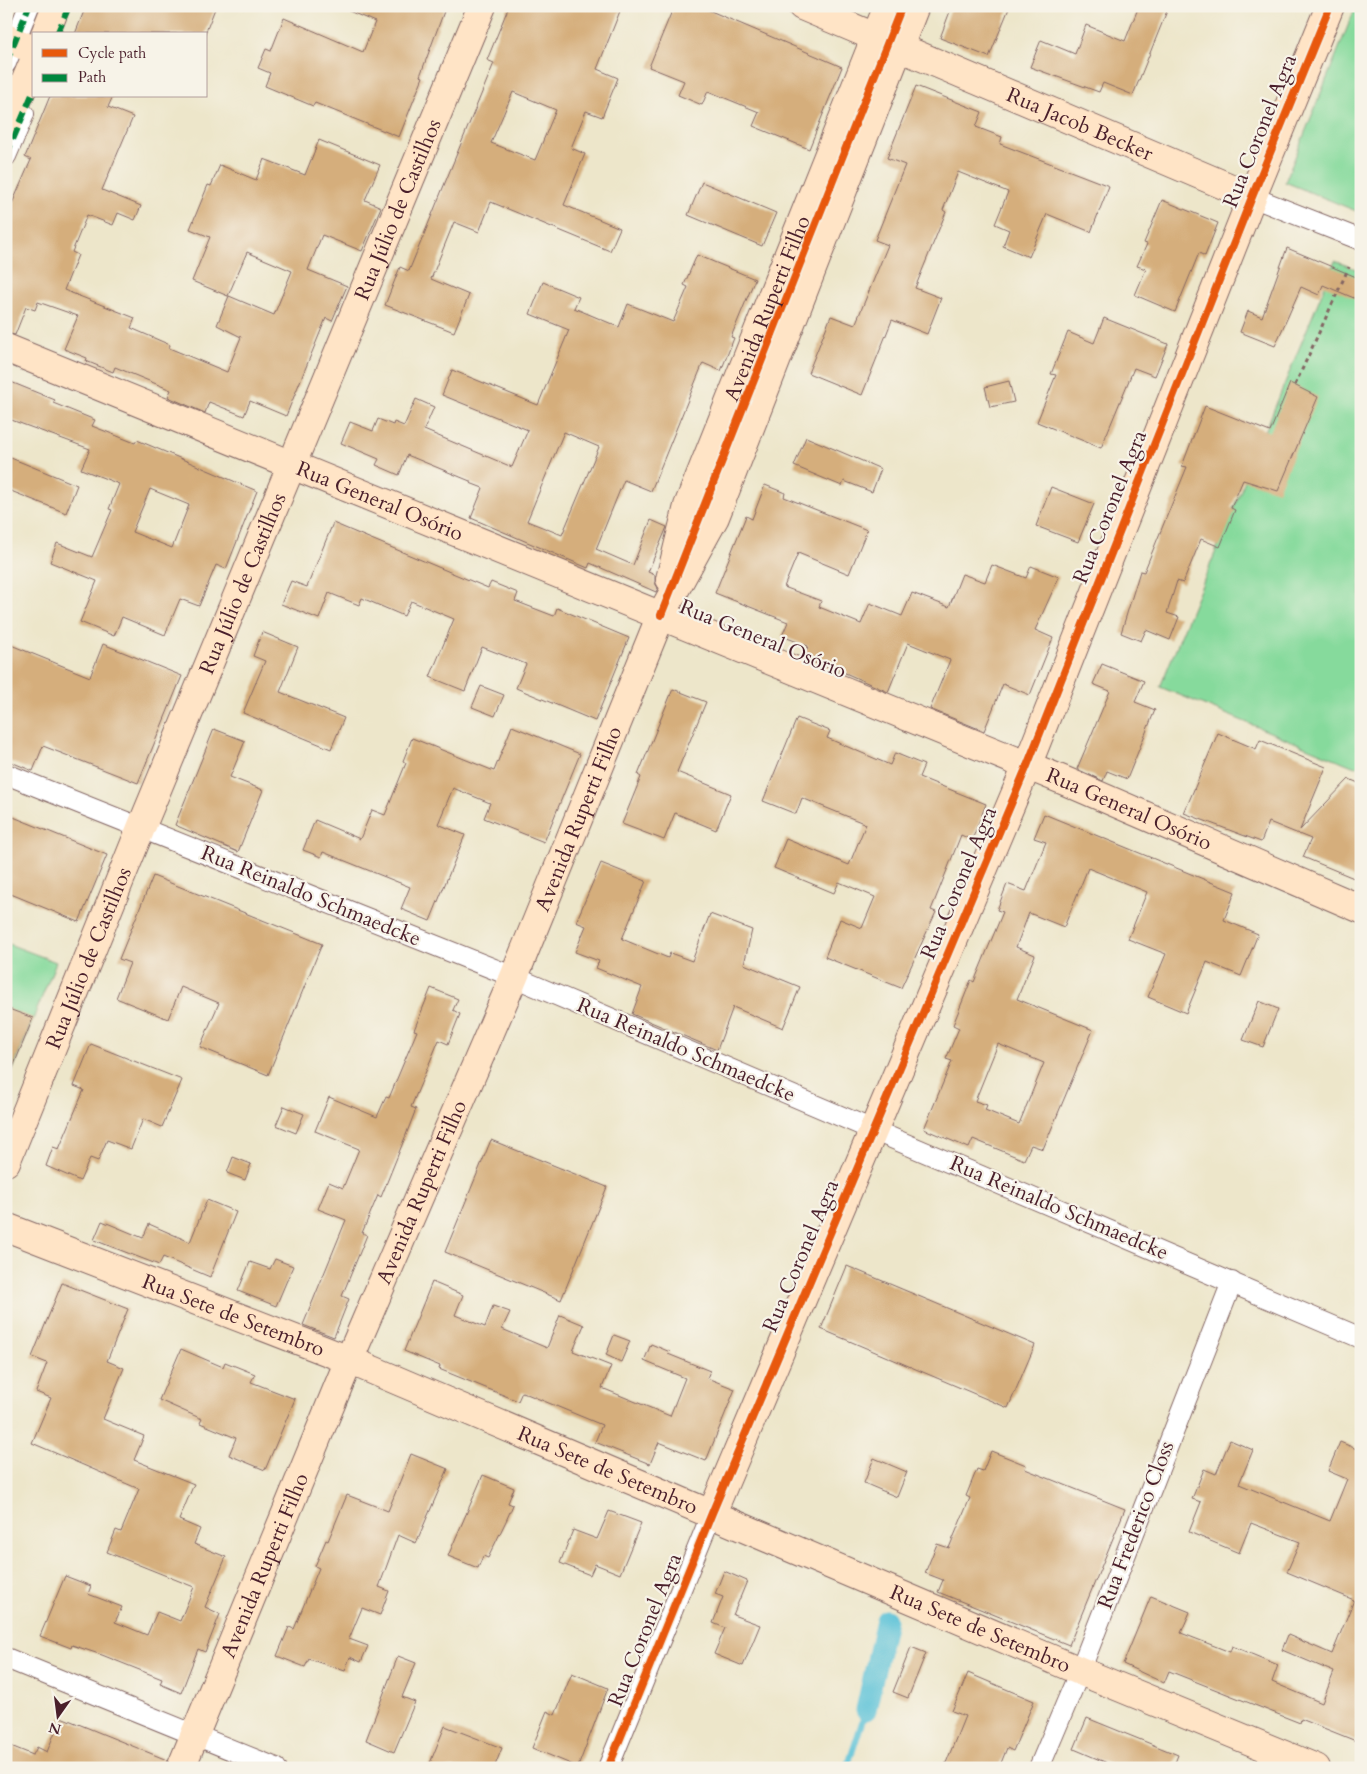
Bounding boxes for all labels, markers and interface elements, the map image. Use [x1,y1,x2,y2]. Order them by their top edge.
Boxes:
legend [32,32,208,98]
text: Cycle path [78,43,147,63]
street label: Rua Coronel Agra [1216,50,1304,212]
text: Path [78,67,107,87]
street label: Rua Jacob Becker [1002,80,1158,168]
street label: Rua Júlio de Castilhos [347,114,448,305]
street label: Avenida Ruperti Filho [717,211,817,406]
street label: Rua Coronel Agra [1066,426,1154,588]
street label: Rua General Osório [292,454,468,548]
street label: Rua Júlio de Castilhos [192,488,293,679]
street label: Rua General Osório [675,592,851,686]
street label: Avenida Ruperti Filho [528,722,629,916]
street label: Rua General Osório [1042,760,1216,857]
street label: Rua Coronel Agra [914,802,1004,964]
street label: Rua Reinaldo Schmaedcke [197,839,425,953]
street label: Rua Júlio de Castilhos [39,863,138,1053]
street label: Rua Reinaldo Schmaedcke [572,991,800,1109]
street label: Avenida Ruperti Filho [369,1096,474,1289]
street label: Rua Reinaldo Schmaedcke [945,1149,1173,1267]
street label: Rua Coronel Agra [756,1175,846,1337]
street label: Rua Sete de Setembro [138,1267,329,1364]
street label: Rua Sete de Setembro [513,1419,702,1521]
street label: Rua Frederico Closs [1091,1437,1181,1613]
street label: Avenida Ruperti Filho [213,1469,315,1662]
street label: Rua Coronel Agra [601,1549,689,1711]
street label: Rua Sete de Setembro [886,1577,1075,1680]
north arrow [32,1692,82,1742]
text: N [47,1717,63,1739]

